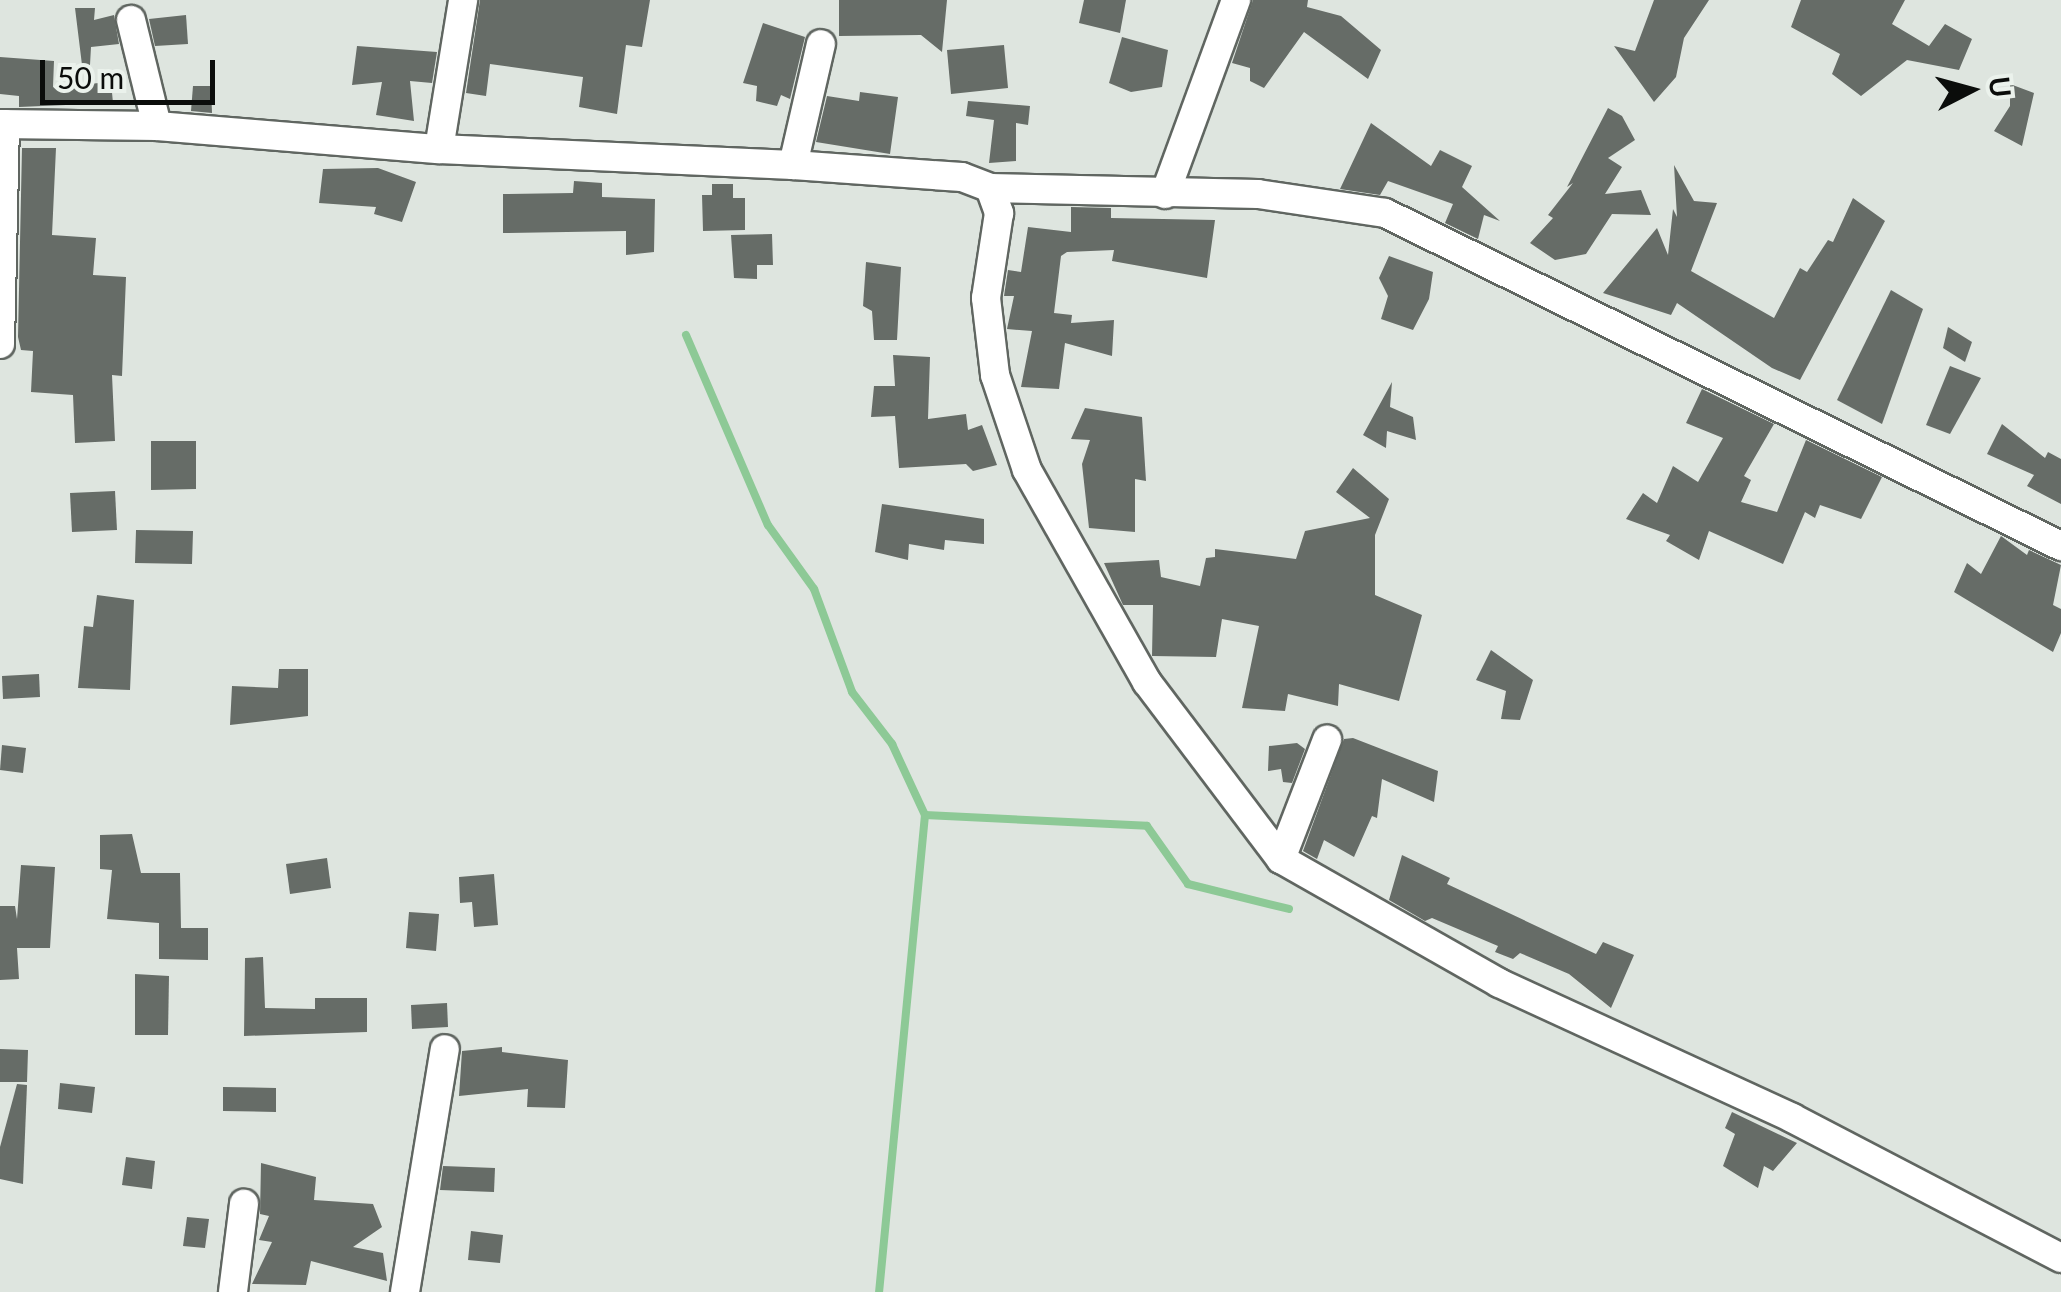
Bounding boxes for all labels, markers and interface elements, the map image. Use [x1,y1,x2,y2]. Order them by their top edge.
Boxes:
scale bar [45,40,220,102]
north arrow [1921,40,2021,140]
text: 50 m [57,59,124,95]
text: U [1983,75,2019,99]

